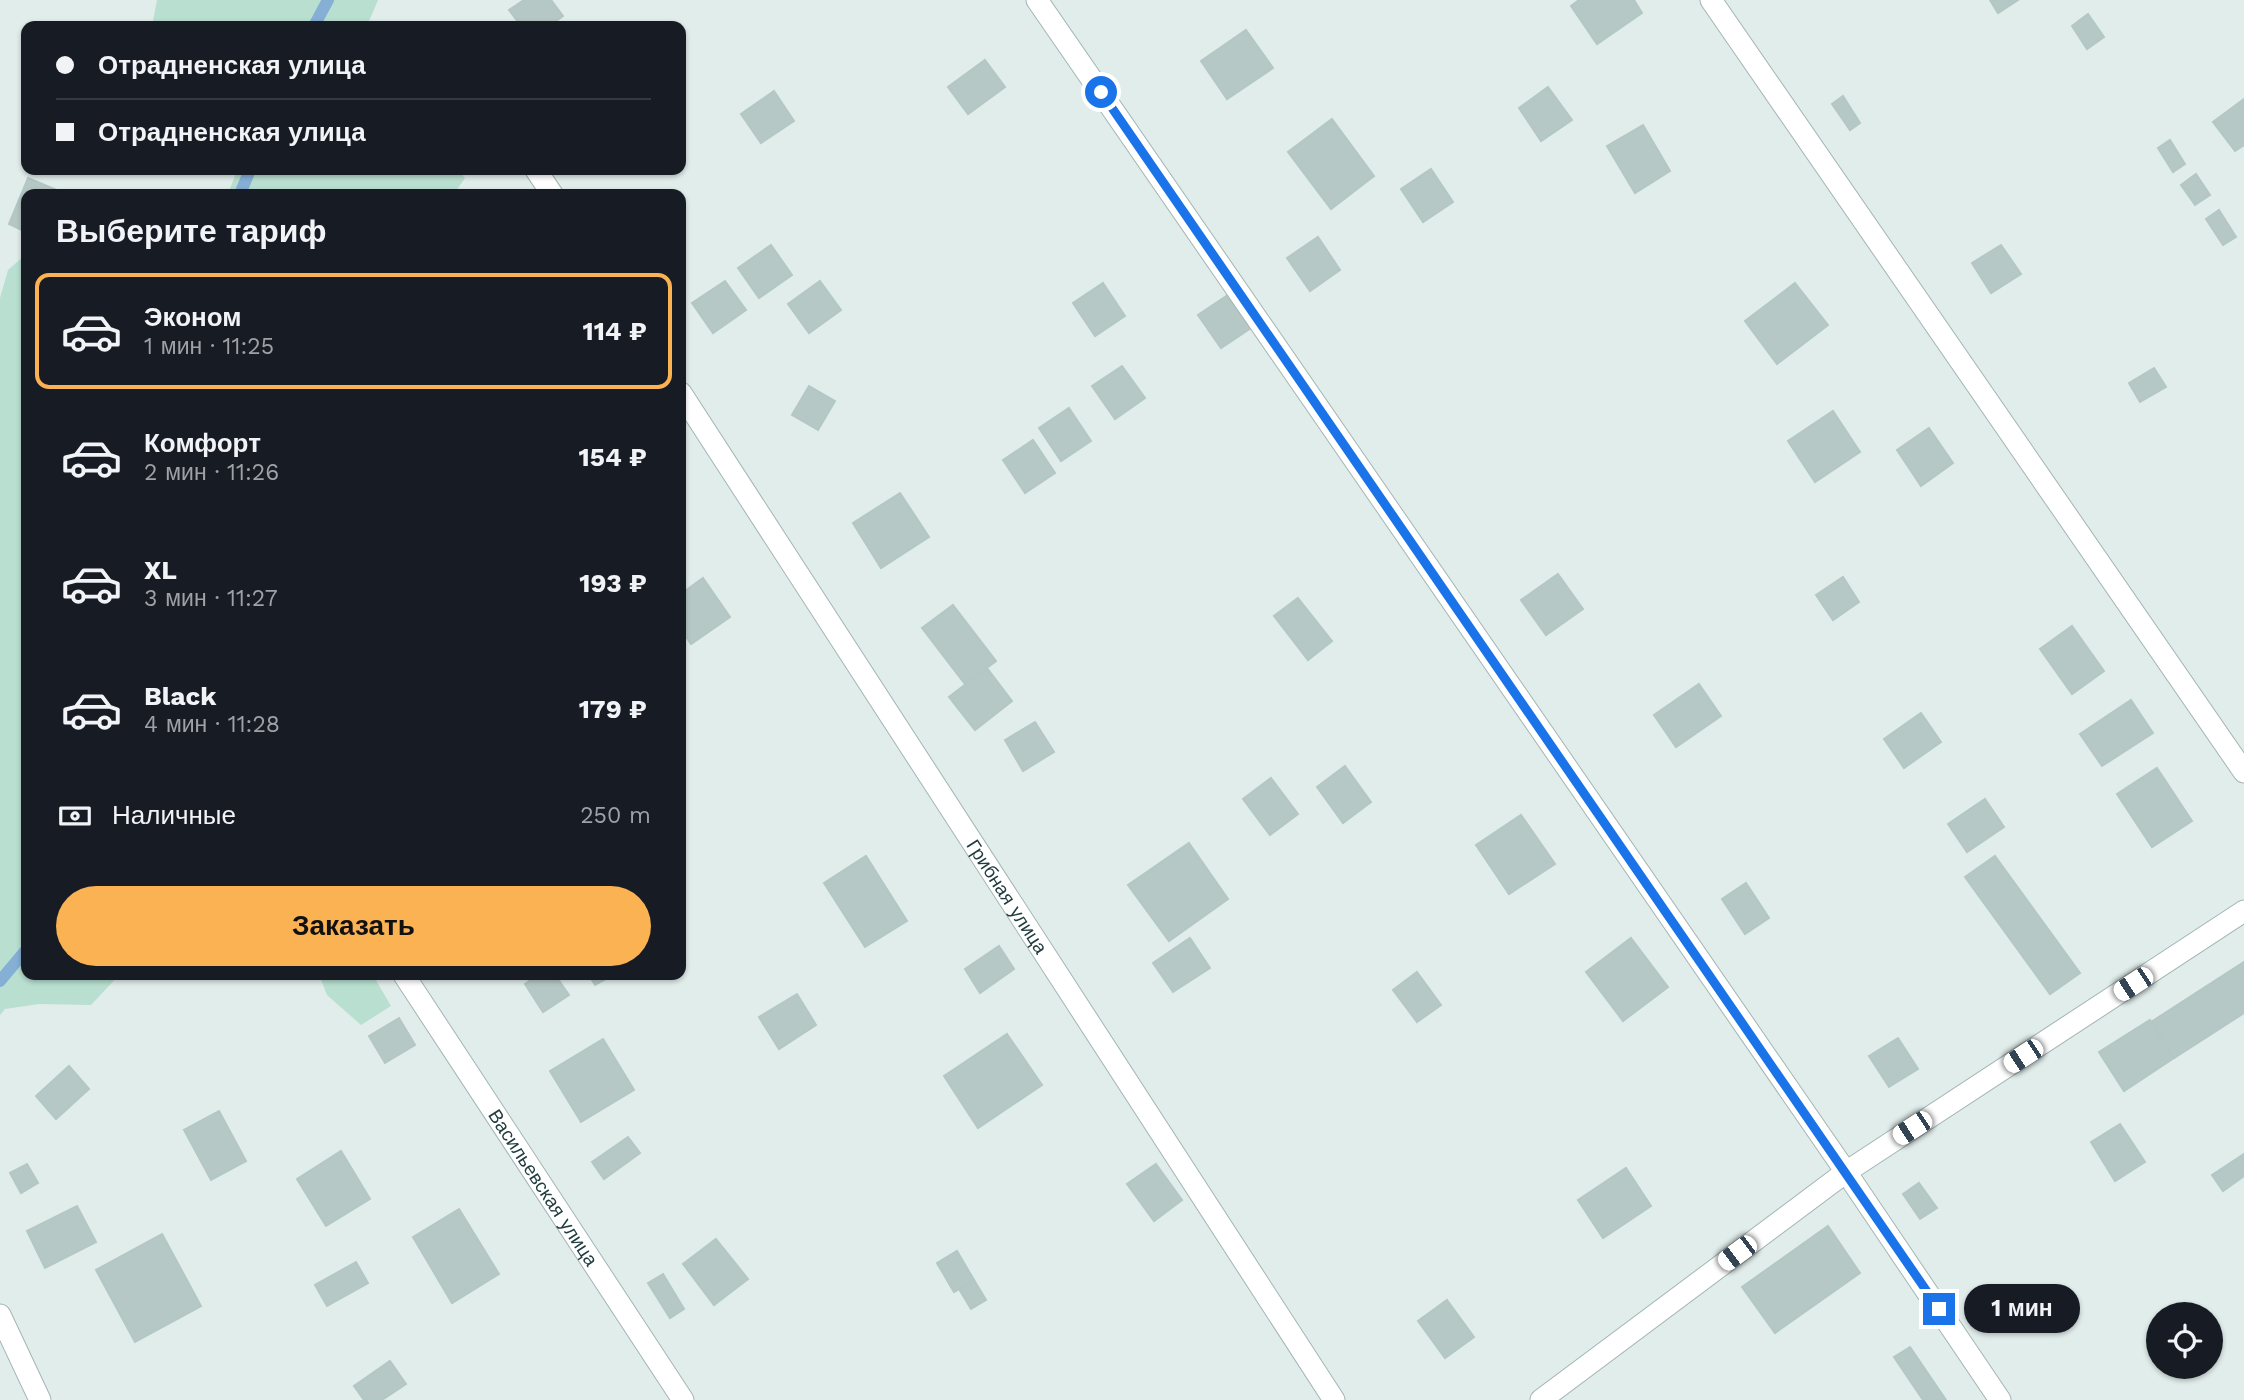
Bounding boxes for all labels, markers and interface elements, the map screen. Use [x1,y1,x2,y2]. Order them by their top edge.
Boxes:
text: Отрадненская улица [98,50,366,80]
route start [1085,76,1117,108]
text: Отрадненская улица [98,117,366,147]
text: Выберите тариф [56,212,327,250]
icon: car [60,300,123,363]
text: Эконом [144,302,242,332]
text: 114 ₽ [582,316,647,346]
text: 1 мин · 11:25 [144,333,274,360]
icon: car [60,426,123,489]
text: Комфорт [144,428,261,458]
text: 154 ₽ [579,442,647,472]
text: 2 мин · 11:26 [144,459,279,486]
icon: car [60,552,123,615]
text: XL [144,555,177,585]
text: 193 ₽ [579,568,647,598]
text: 3 мин · 11:27 [144,585,278,612]
icon: car [60,678,123,741]
text: Black [144,681,216,711]
text: 179 ₽ [579,694,647,724]
text: 4 мин · 11:28 [144,711,280,738]
icon: cash [56,797,94,835]
text: Наличные [112,800,236,830]
text: 250 m [580,802,651,829]
street label: Грибная улица [962,835,1053,958]
button: Заказать [56,886,651,966]
car [2110,964,2157,1004]
car [2000,1036,2047,1076]
street label: Васильевская улица [484,1105,603,1270]
car [1889,1108,1936,1148]
car [1714,1232,1761,1274]
callout: 1 мин [1964,1284,2079,1334]
route end [1923,1293,1955,1325]
text: 1 мин [1991,1295,2053,1322]
map controls [2146,1302,2223,1379]
button: locate [2146,1302,2223,1379]

